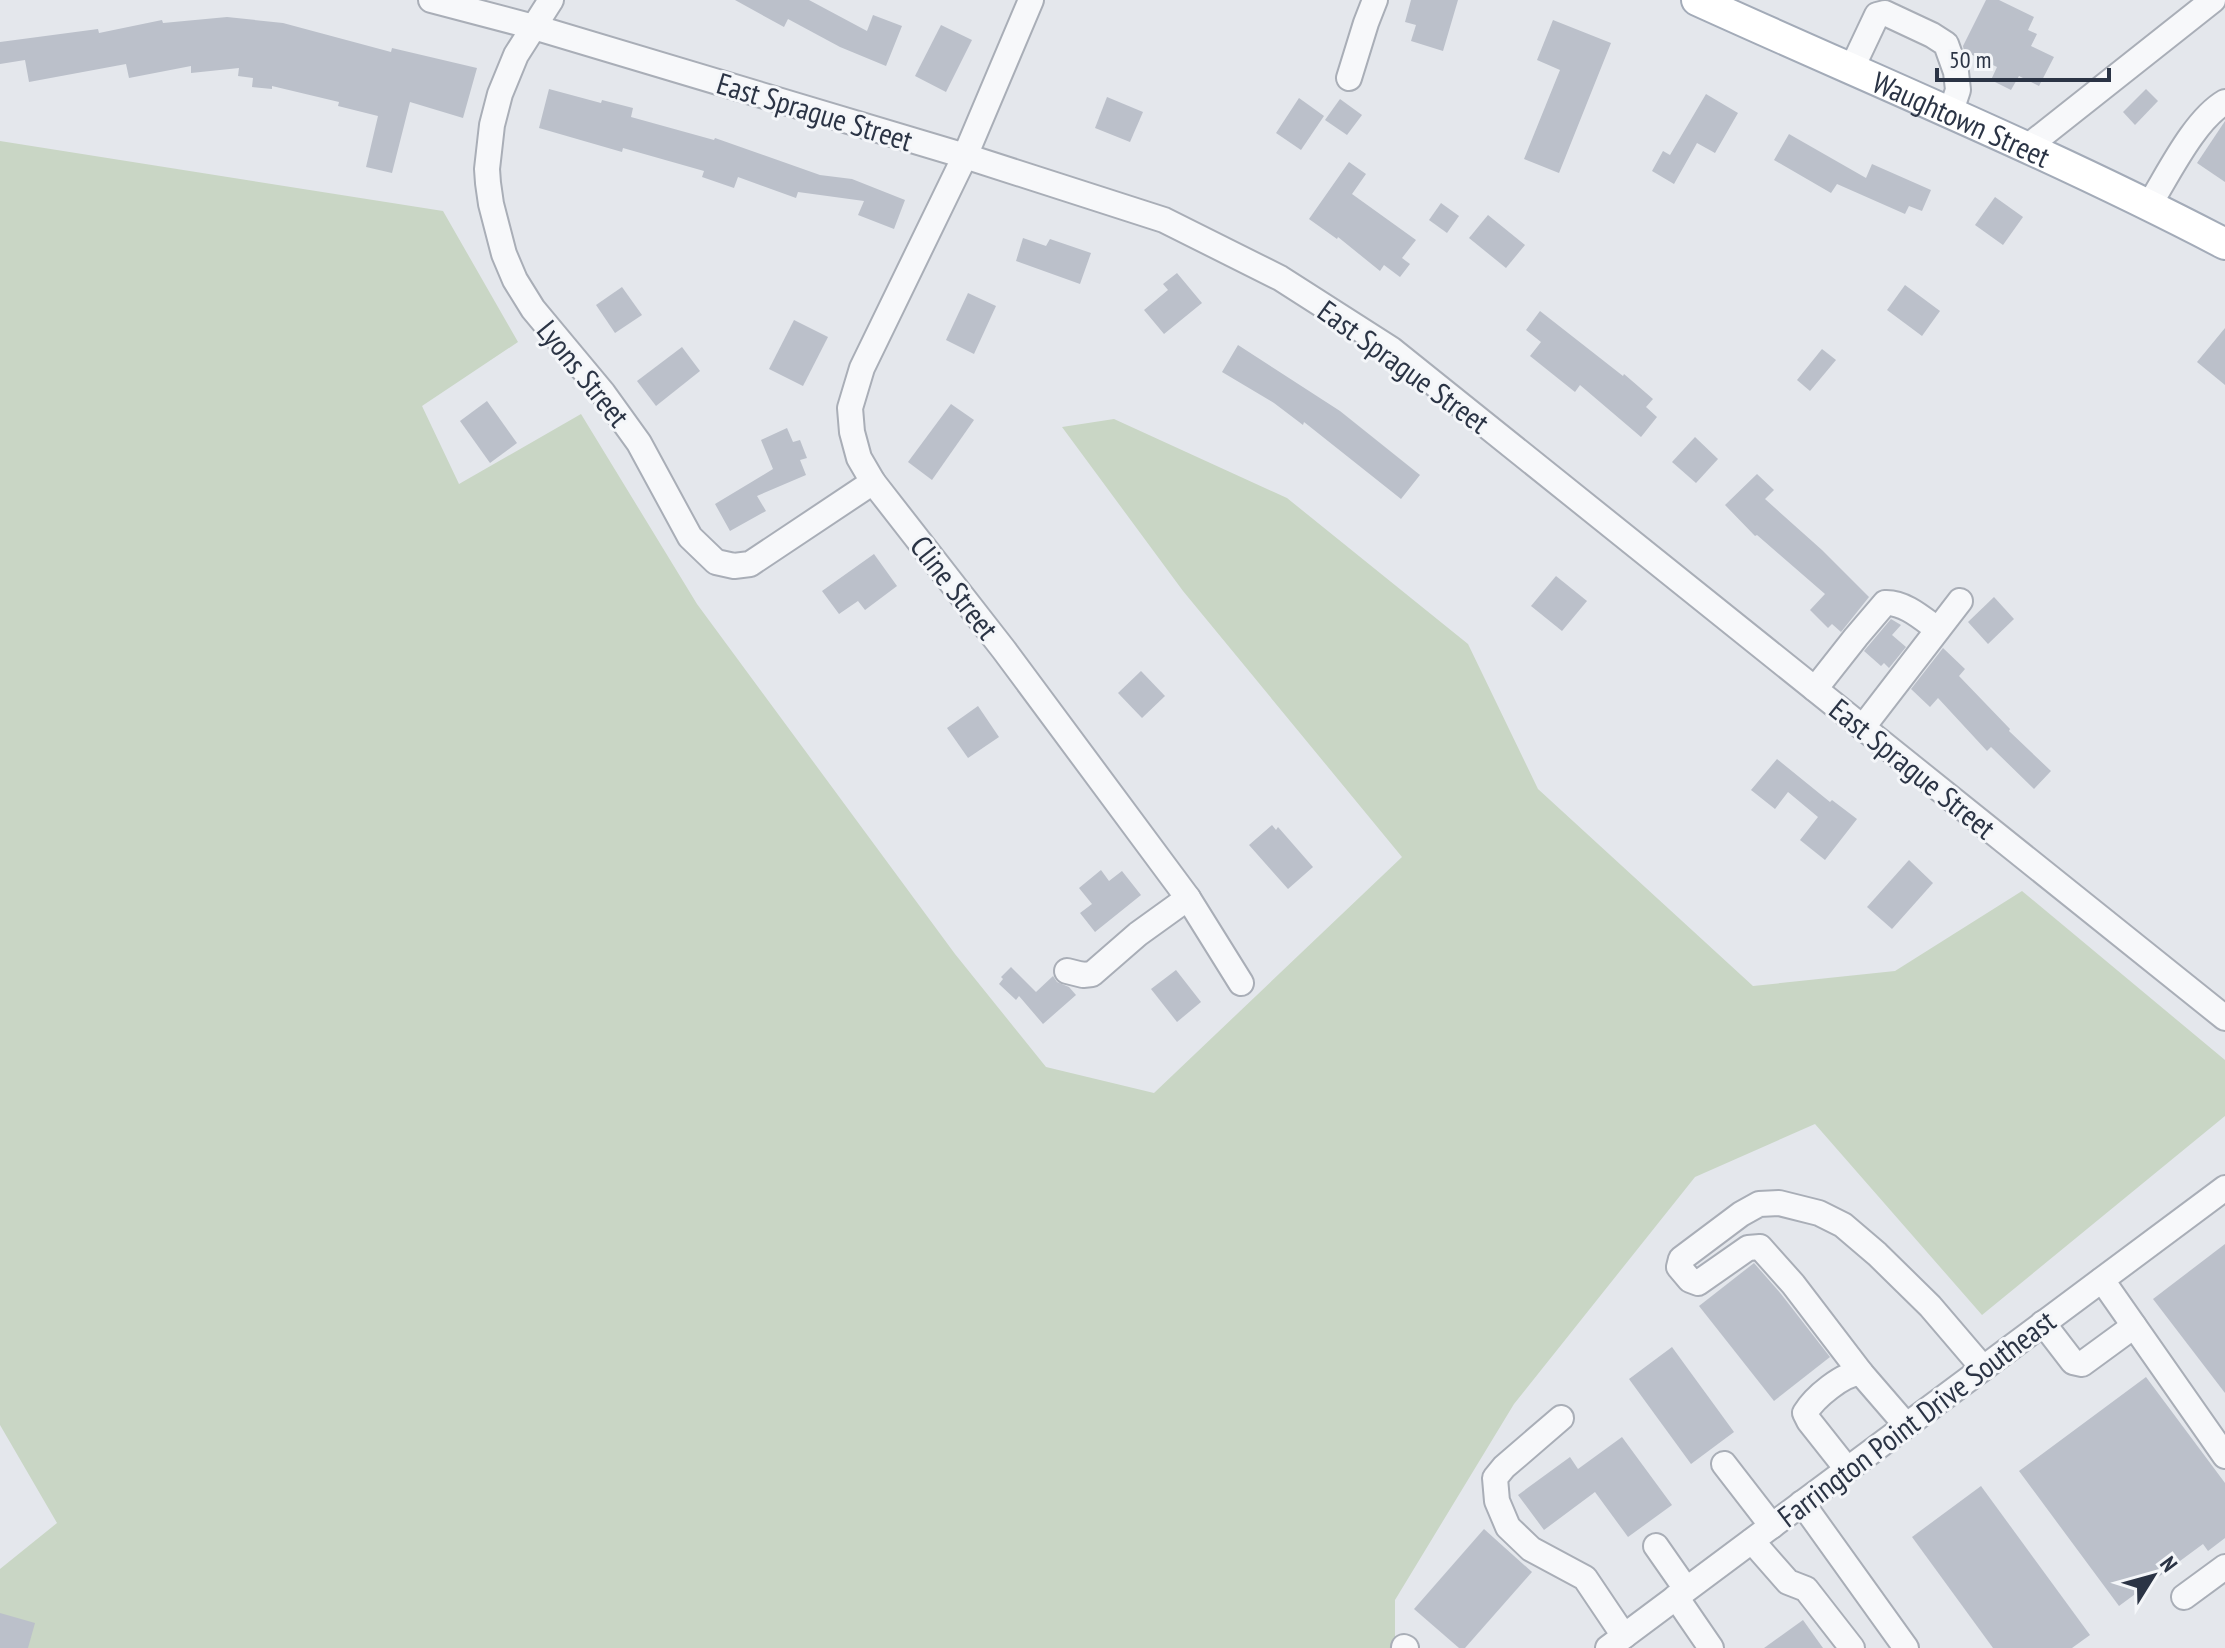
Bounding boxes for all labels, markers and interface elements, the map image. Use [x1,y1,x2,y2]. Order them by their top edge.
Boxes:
scale bar [1937,32,2109,82]
text: 50 m [1949,44,1991,75]
street label: Waughtown Street [1867,61,2057,175]
street label: East Sprague Street [712,63,918,159]
street label: East Sprague Street [1311,291,1498,442]
street label: Lyons Street [529,312,639,435]
street label: Cline Street [902,527,1008,647]
street label: East Sprague Street [1822,689,2005,847]
street label: Farrington Point Drive Southeast [1769,1300,2063,1535]
north arrow [2113,1536,2193,1616]
text: N [2154,1551,2184,1577]

